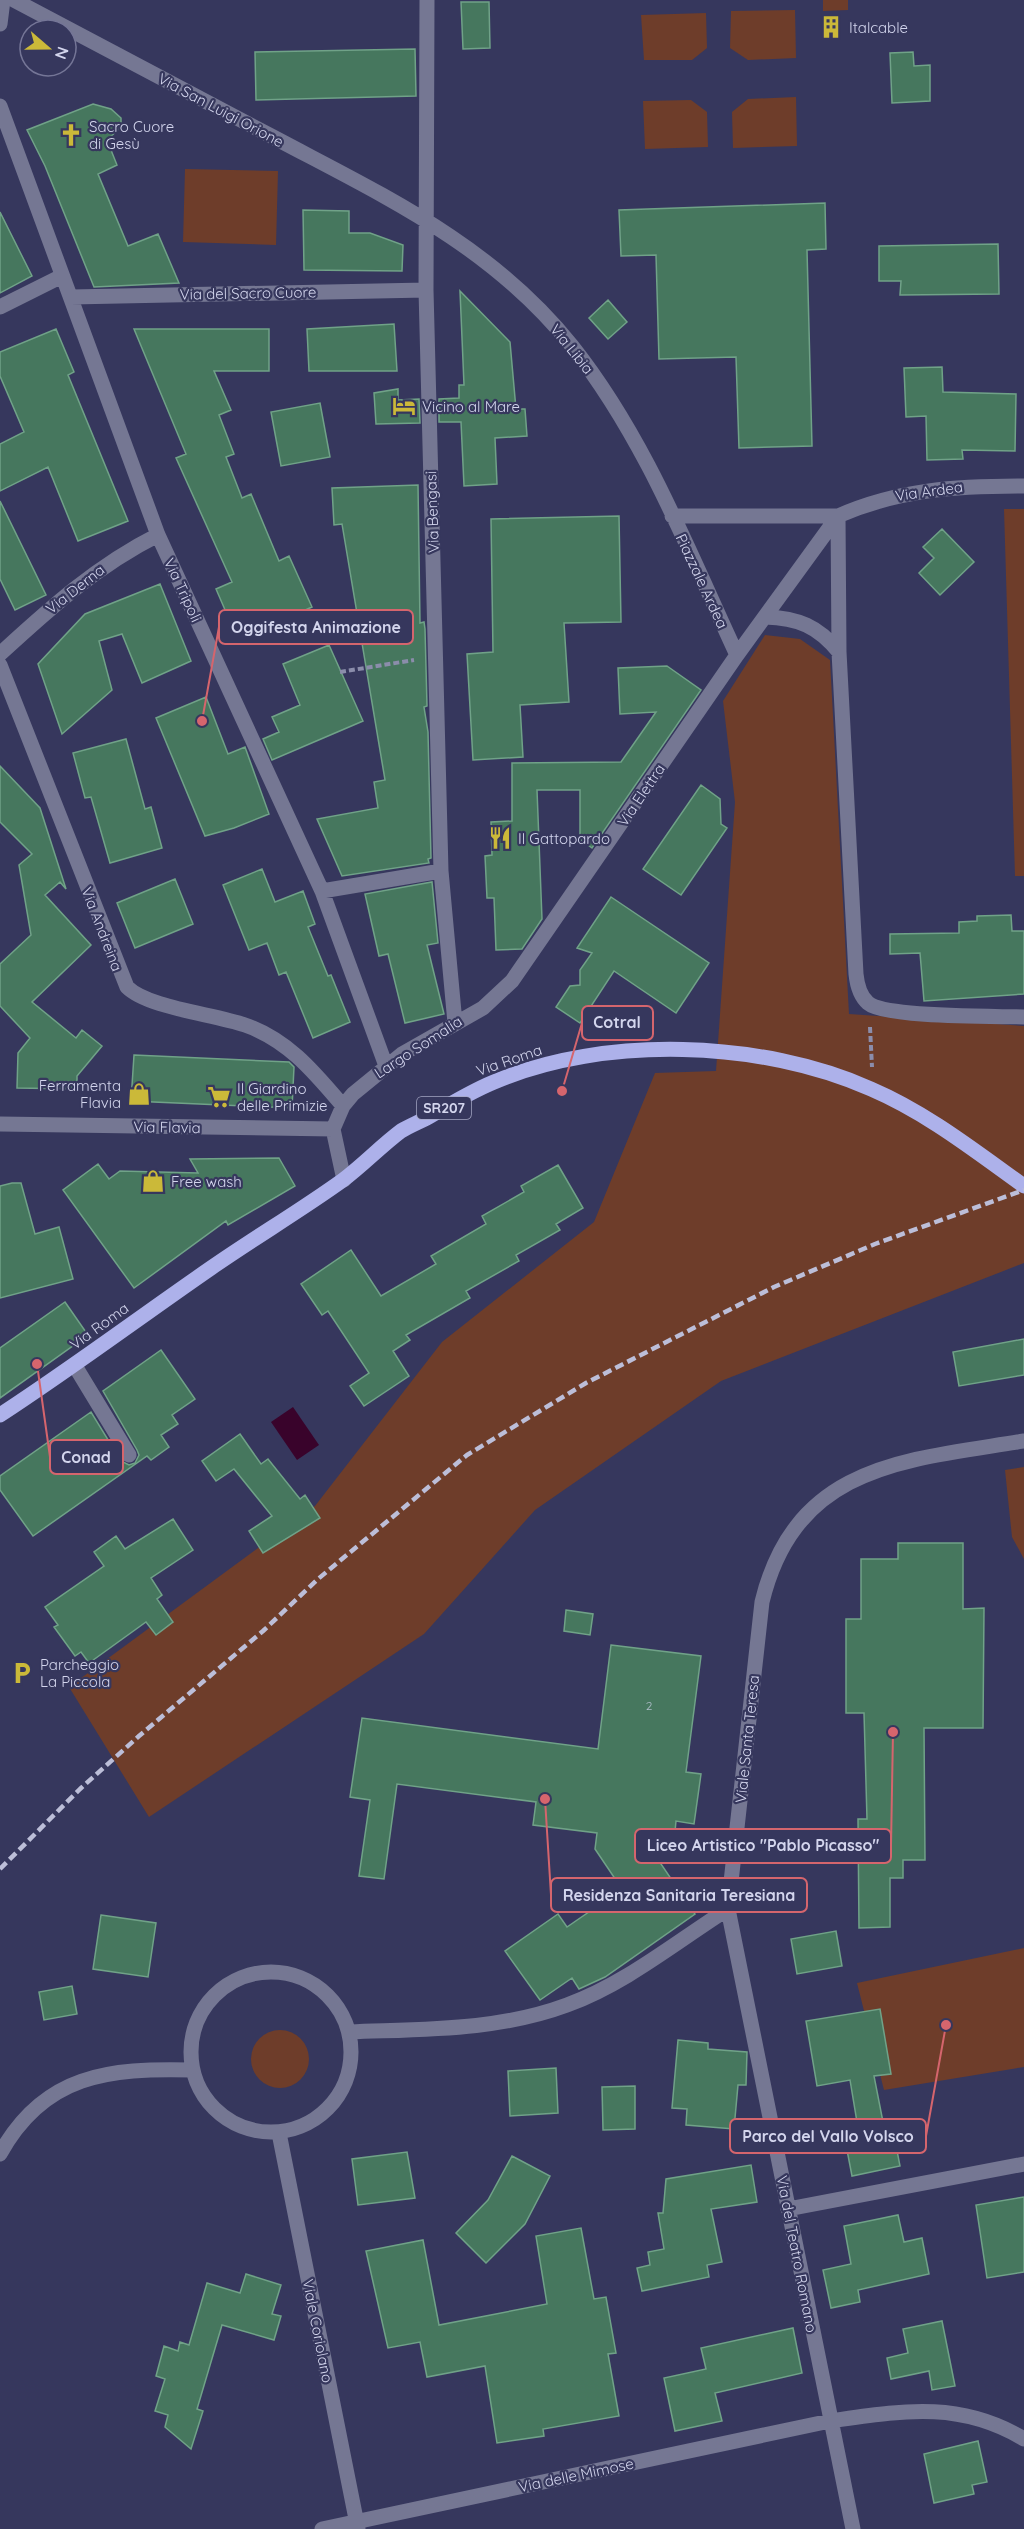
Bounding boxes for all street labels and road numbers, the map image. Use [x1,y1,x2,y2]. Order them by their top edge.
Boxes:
street label: Via San Luigi Orione [155,69,287,151]
street label: Via del Sacro Cuore [180,282,316,304]
street label: Via Libia [546,320,598,378]
street label: Via Bengasi [421,471,443,553]
street label: Via Ardea [894,477,964,505]
street label: Piazzale Ardea [672,531,732,631]
street label: Via Tripoli [160,555,206,625]
street label: Via Derna [42,560,108,618]
street label: Via Elettra [613,760,669,830]
street label: Via Andreina [77,884,127,974]
street label: Largo Somalia [371,1012,465,1082]
street label: Via Roma [474,1040,544,1080]
road number: SR207 [417,1097,471,1119]
street label: Via Flavia [133,1117,201,1137]
street label: Via Roma [66,1298,132,1354]
street label: Viale Santa Teresa [731,1674,763,1804]
street label: Via del Teatro Romano [772,2174,822,2334]
street label: Viale Coriolano [299,2277,337,2385]
street label: Via delle Mimose [517,2454,635,2496]

